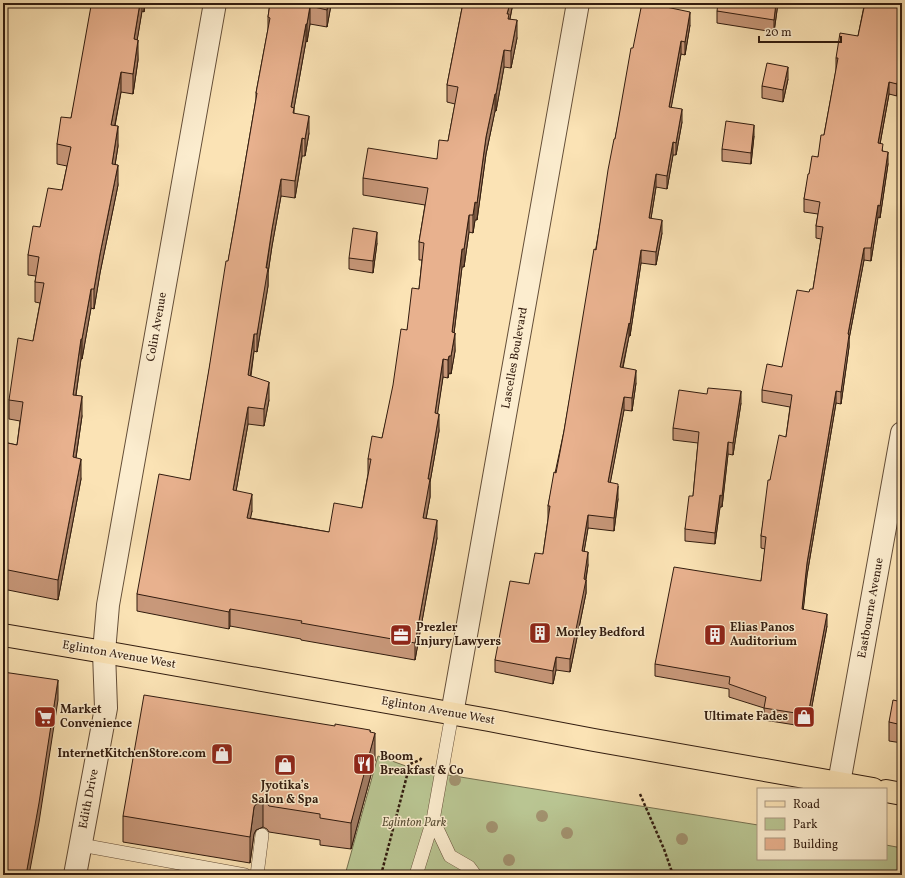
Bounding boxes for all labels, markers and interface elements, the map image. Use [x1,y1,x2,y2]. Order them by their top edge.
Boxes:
scale bar [759,18,841,44]
text: 20 m [765,25,792,41]
street label: Colin Avenue [143,291,171,363]
street label: Lascelles Boulevard [498,306,532,410]
street label: Eastbourne Avenue [854,556,888,660]
place label: Prezler Injury Lawyers [416,620,501,650]
building icon: Morley Bedford [527,620,553,646]
place label: Elias Panos Auditorium [730,620,798,650]
office icon: Prezler Injury Lawyers [388,622,414,648]
building icon: Elias Panos Auditorium [702,622,728,648]
place label: Morley Bedford [556,625,646,641]
street label: Eglinton Avenue West [61,637,177,673]
street label: Eglinton Avenue West [380,693,496,729]
place label: Market Convenience [60,702,132,732]
supermarket icon: Market Convenience [32,704,58,730]
shop icon: Ultimate Fades [791,704,817,730]
place label: Ultimate Fades [704,709,788,725]
shop icon: InternetKitchenStore.com [209,741,235,767]
place label: InternetKitchenStore.com [57,746,206,762]
place label: Boom Breakfast & Co [380,749,464,779]
restaurant icon: Boom Breakfast & Co [351,751,377,777]
shop icon: Jyotika’s Salon & Spa [272,752,298,778]
street label: Edith Drive [75,767,103,830]
place label: Jyotika’s Salon & Spa [252,778,319,808]
legend [757,788,887,860]
text: Road [793,797,820,813]
park label: Eglinton Park [382,815,447,831]
text: Park [793,817,818,833]
text: Building [793,837,838,853]

